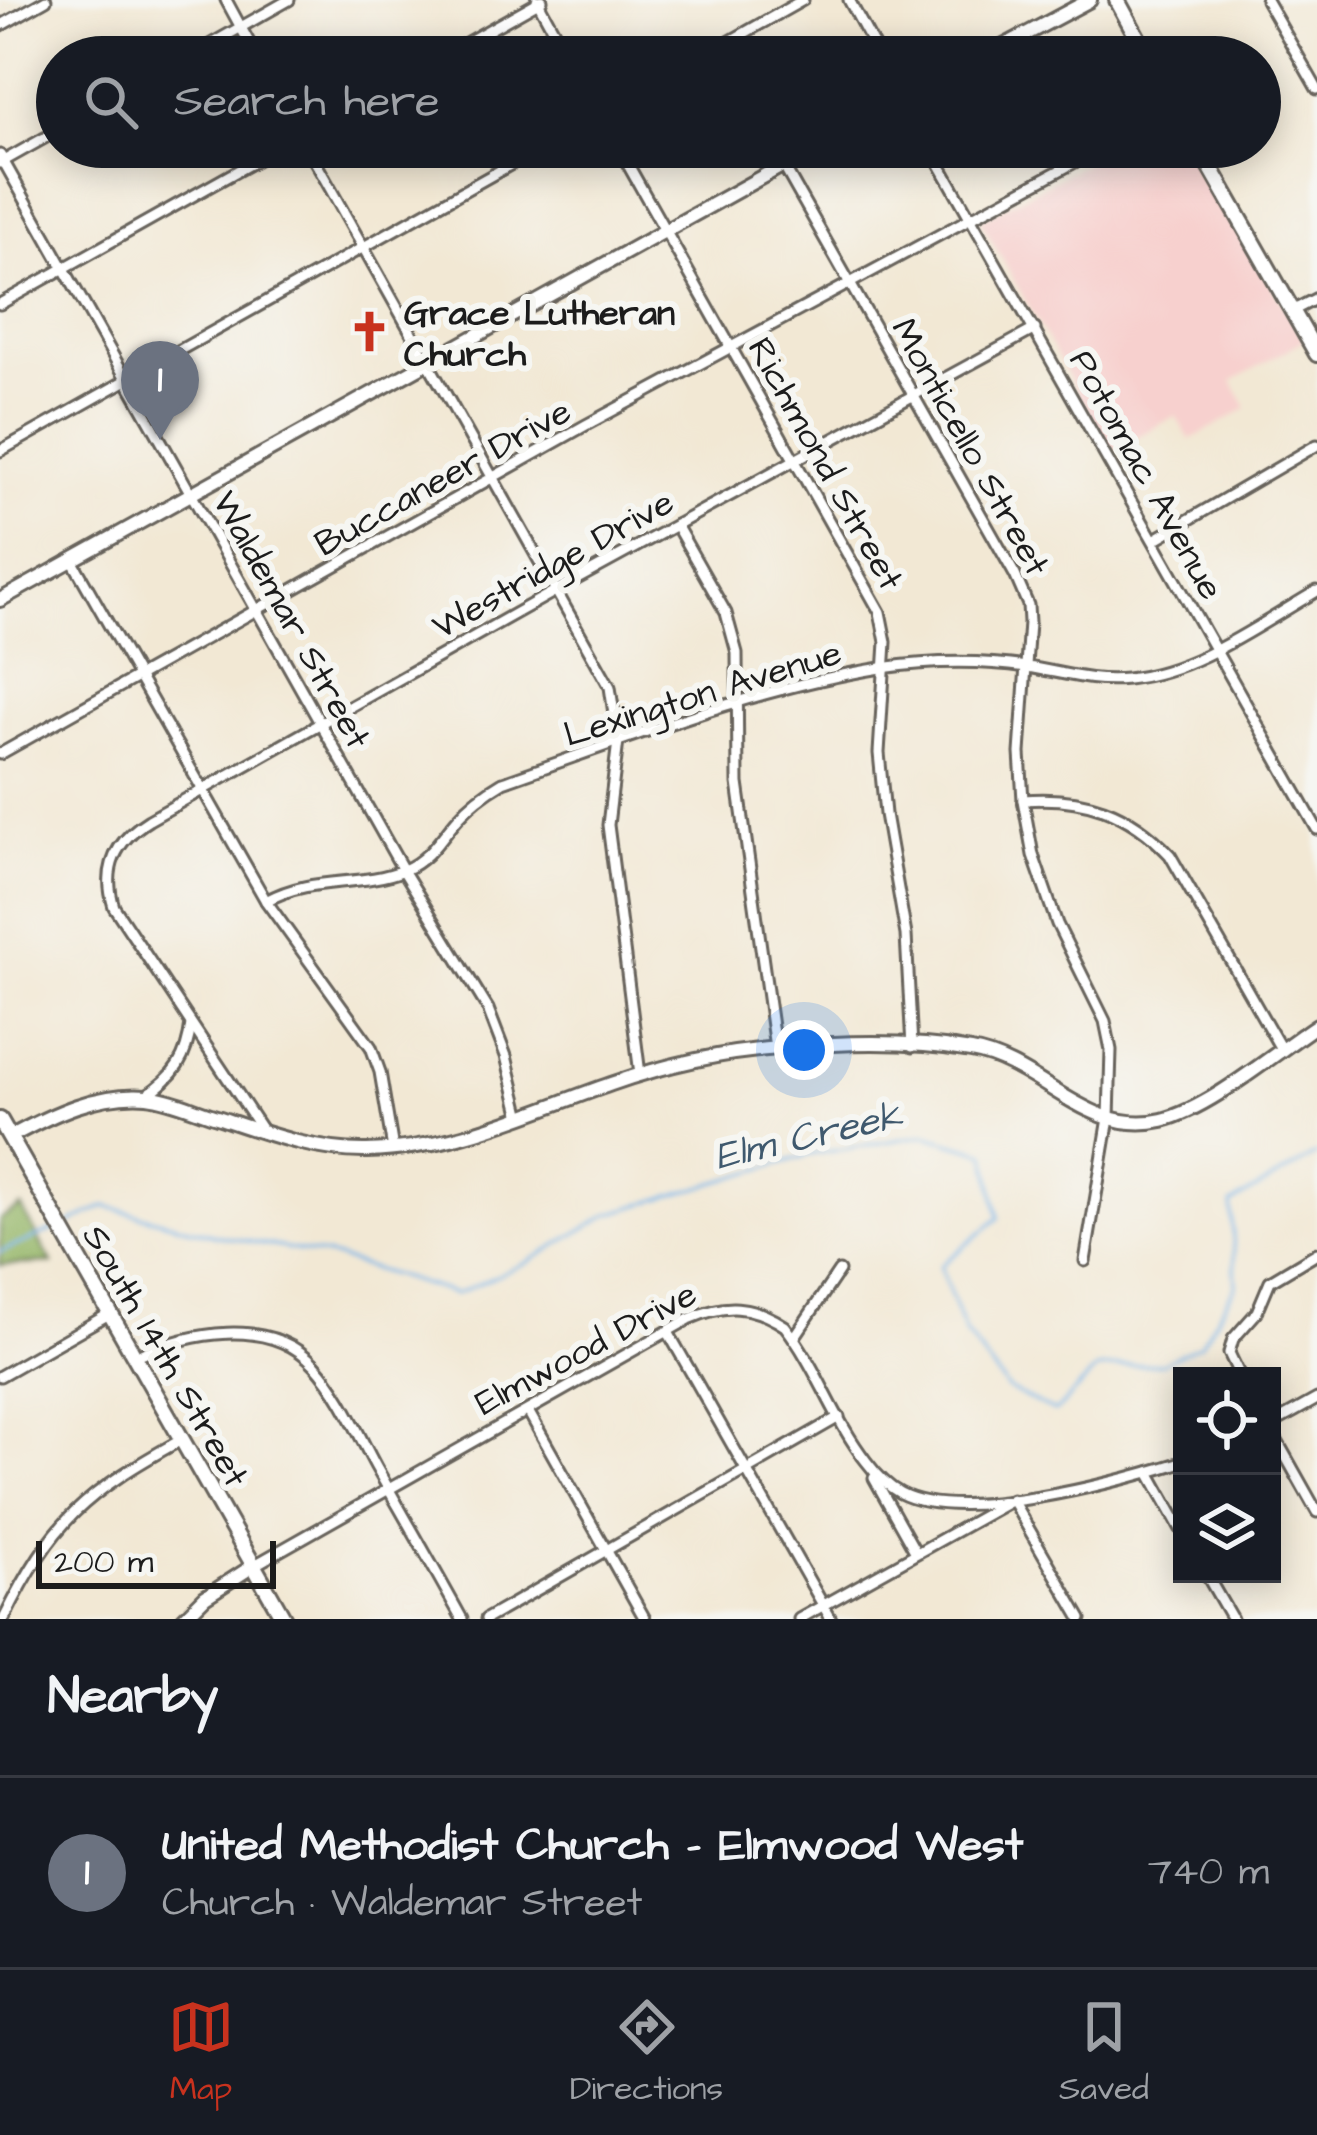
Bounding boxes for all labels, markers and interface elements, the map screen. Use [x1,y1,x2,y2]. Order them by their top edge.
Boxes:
search box [36,36,1281,168]
icon: search [78,69,144,135]
text: Search here [174,71,440,133]
place label: Grace Lutheran Church [404,288,675,380]
church icon: Grace Lutheran Church [347,309,393,355]
street label: Monticello Street [878,309,1062,586]
street label: Richmond Street [734,329,916,600]
pin: 1 [121,341,199,440]
street label: Potomac Avenue [1056,341,1236,609]
street label: Buccaneer Drive [306,387,581,570]
street label: Westridge Drive [423,478,684,654]
street label: Waldemar Street [199,482,383,759]
street label: Lexington Avenue [558,628,848,762]
your location [774,1020,834,1080]
water label: Elm Creek [710,1089,909,1185]
street label: South 14th Street [69,1216,261,1497]
street label: Elmwood Drive [466,1269,706,1429]
map controls [1173,1367,1281,1583]
button: locate [1173,1367,1281,1475]
button: layers [1173,1475,1281,1583]
scale bar [36,1535,276,1588]
text: 200 m [54,1539,153,1585]
text: Nearby [48,1662,218,1733]
text: United Methodist Church - Elmwood West [162,1815,1023,1877]
text: 1 [85,1846,90,1900]
text: 740 m [1148,1846,1269,1900]
text: Church · Waldemar Street [162,1877,642,1931]
tab: Map [168,1994,234,2112]
tab: Directions [570,1994,723,2112]
tab: Saved [1059,1994,1149,2112]

